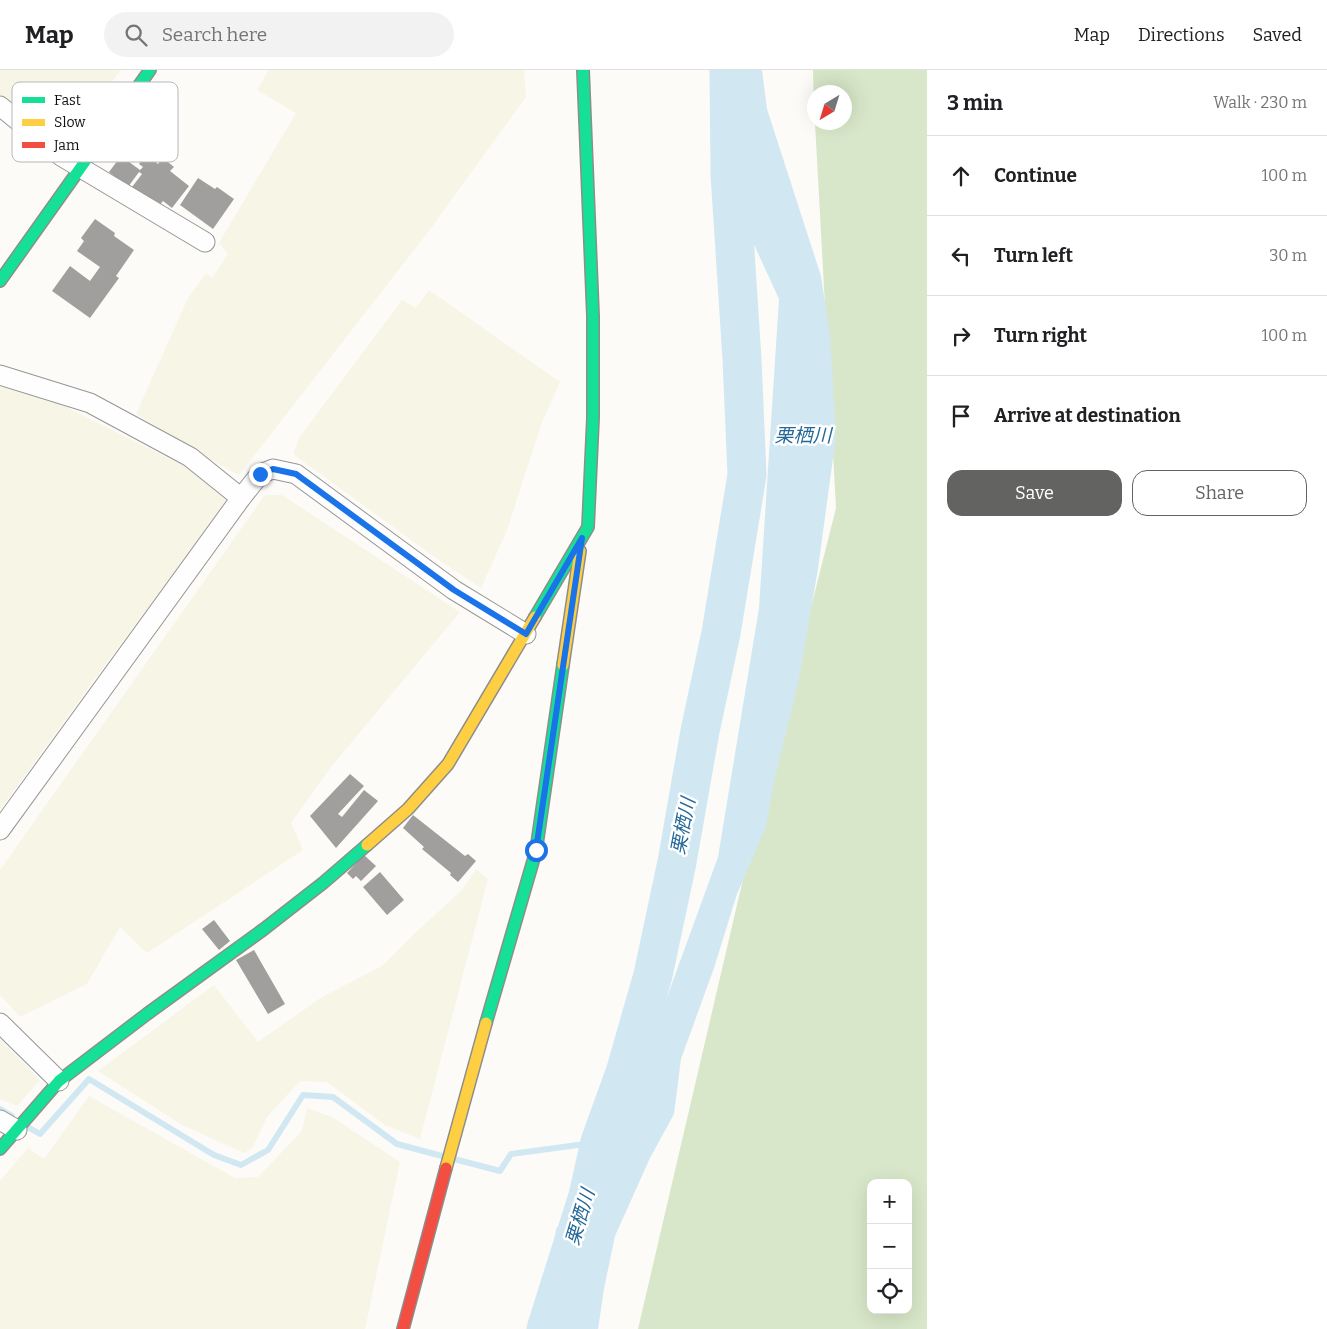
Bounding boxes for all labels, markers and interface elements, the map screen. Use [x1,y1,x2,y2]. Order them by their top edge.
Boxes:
search box [104,12,454,57]
text: Map [25,21,74,49]
icon: search [122,21,150,49]
text: Search here [162,23,267,46]
text: Map [1074,24,1110,46]
text: Directions [1138,24,1225,46]
text: Saved [1253,24,1302,46]
legend [12,82,178,162]
north arrow [807,85,852,130]
text: 3 min [947,90,1003,116]
text: Fast [54,92,81,109]
text: Walk · 230 m [1213,93,1307,112]
text: Slow [54,114,86,131]
text: Jam [53,137,80,154]
icon: ahead [947,162,975,190]
text: Continue [994,164,1077,187]
text: 100 m [1262,166,1307,185]
icon: left [947,242,975,270]
text: Turn left [994,244,1073,267]
text: 30 m [1269,246,1307,265]
icon: right [947,322,975,350]
text: Turn right [994,324,1087,347]
text: 100 m [1262,326,1307,345]
icon: arrive [947,402,975,430]
text: Arrive at destination [994,404,1181,427]
water label: 栗栖川 [774,424,833,447]
route end [249,463,272,486]
button: Save [947,470,1122,516]
button: Share [1132,470,1307,516]
water label: 栗栖川 [666,794,700,856]
route start [525,839,548,862]
map controls [867,1179,912,1314]
button: + [867,1179,912,1224]
water label: 栗栖川 [561,1184,600,1248]
button: − [867,1224,912,1269]
button: locate [867,1269,912,1314]

